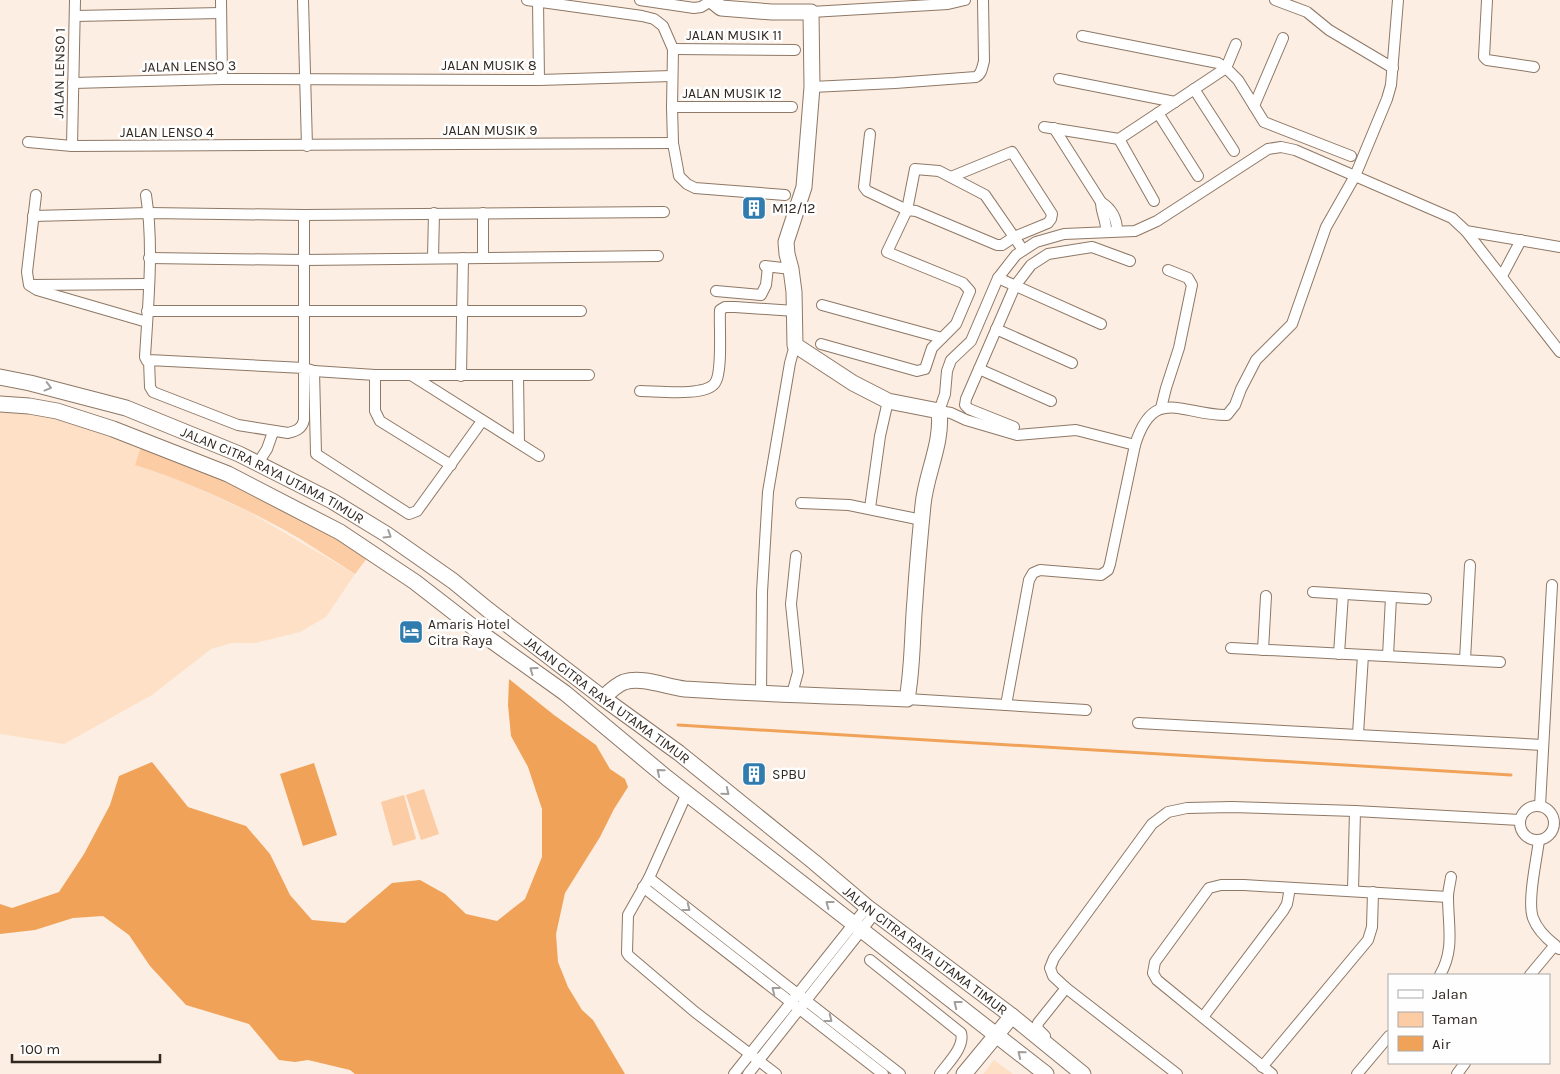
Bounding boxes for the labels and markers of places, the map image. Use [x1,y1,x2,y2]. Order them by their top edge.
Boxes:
building icon: M12/12 [741,195,767,221]
place label: M12/12 [772,200,815,217]
place label: Amaris Hotel Citra Raya [428,616,510,649]
hotel icon: Amaris Hotel Citra Raya [398,619,424,645]
building icon: SPBU [741,761,767,787]
place label: SPBU [772,766,806,783]

